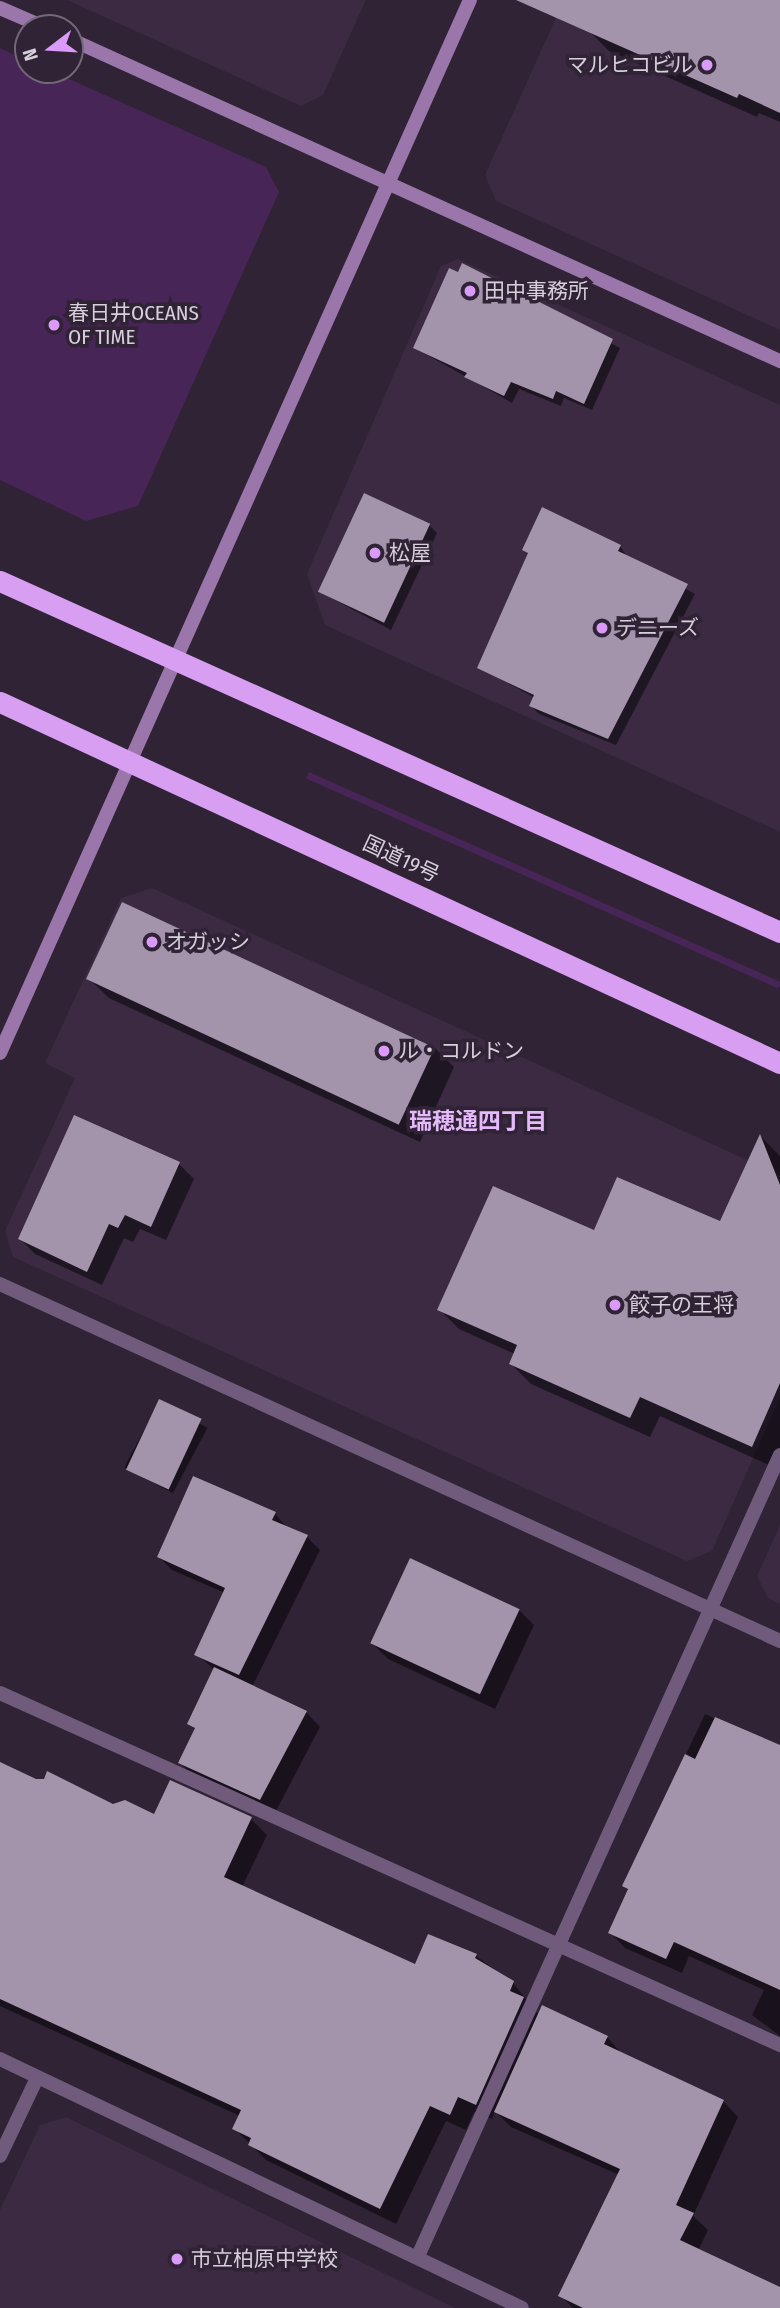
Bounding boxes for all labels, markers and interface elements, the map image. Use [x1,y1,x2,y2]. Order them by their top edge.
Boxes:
north arrow [14,14,84,84]
text: N [18,46,43,64]
place label: マルヒコビル [567,52,693,78]
marker: マルヒコビル [699,57,715,73]
place label: 田中事務所 [484,278,589,304]
marker: 田中事務所 [462,283,478,299]
place label: 春日井OCEANS OF TIME [68,300,199,350]
marker: 春日井OCEANS OF TIME [46,317,62,333]
place label: 松屋 [389,540,431,566]
marker: 松屋 [367,545,383,561]
place label: デニーズ [616,615,700,641]
marker: デニーズ [594,620,610,636]
street label: 国道19号 [359,830,443,888]
place label: オガッシ [166,929,250,955]
marker: オガッシ [144,934,160,950]
place label: ル・コルドン [398,1038,524,1064]
marker: ル・コルドン [376,1043,392,1059]
district label: 瑞穂通四丁目 [409,1107,547,1135]
place label: 餃子の王将 [629,1292,734,1318]
marker: 餃子の王将 [607,1297,623,1313]
place label: 市立柏原中学校 [191,2246,338,2272]
marker: 市立柏原中学校 [169,2251,185,2267]

